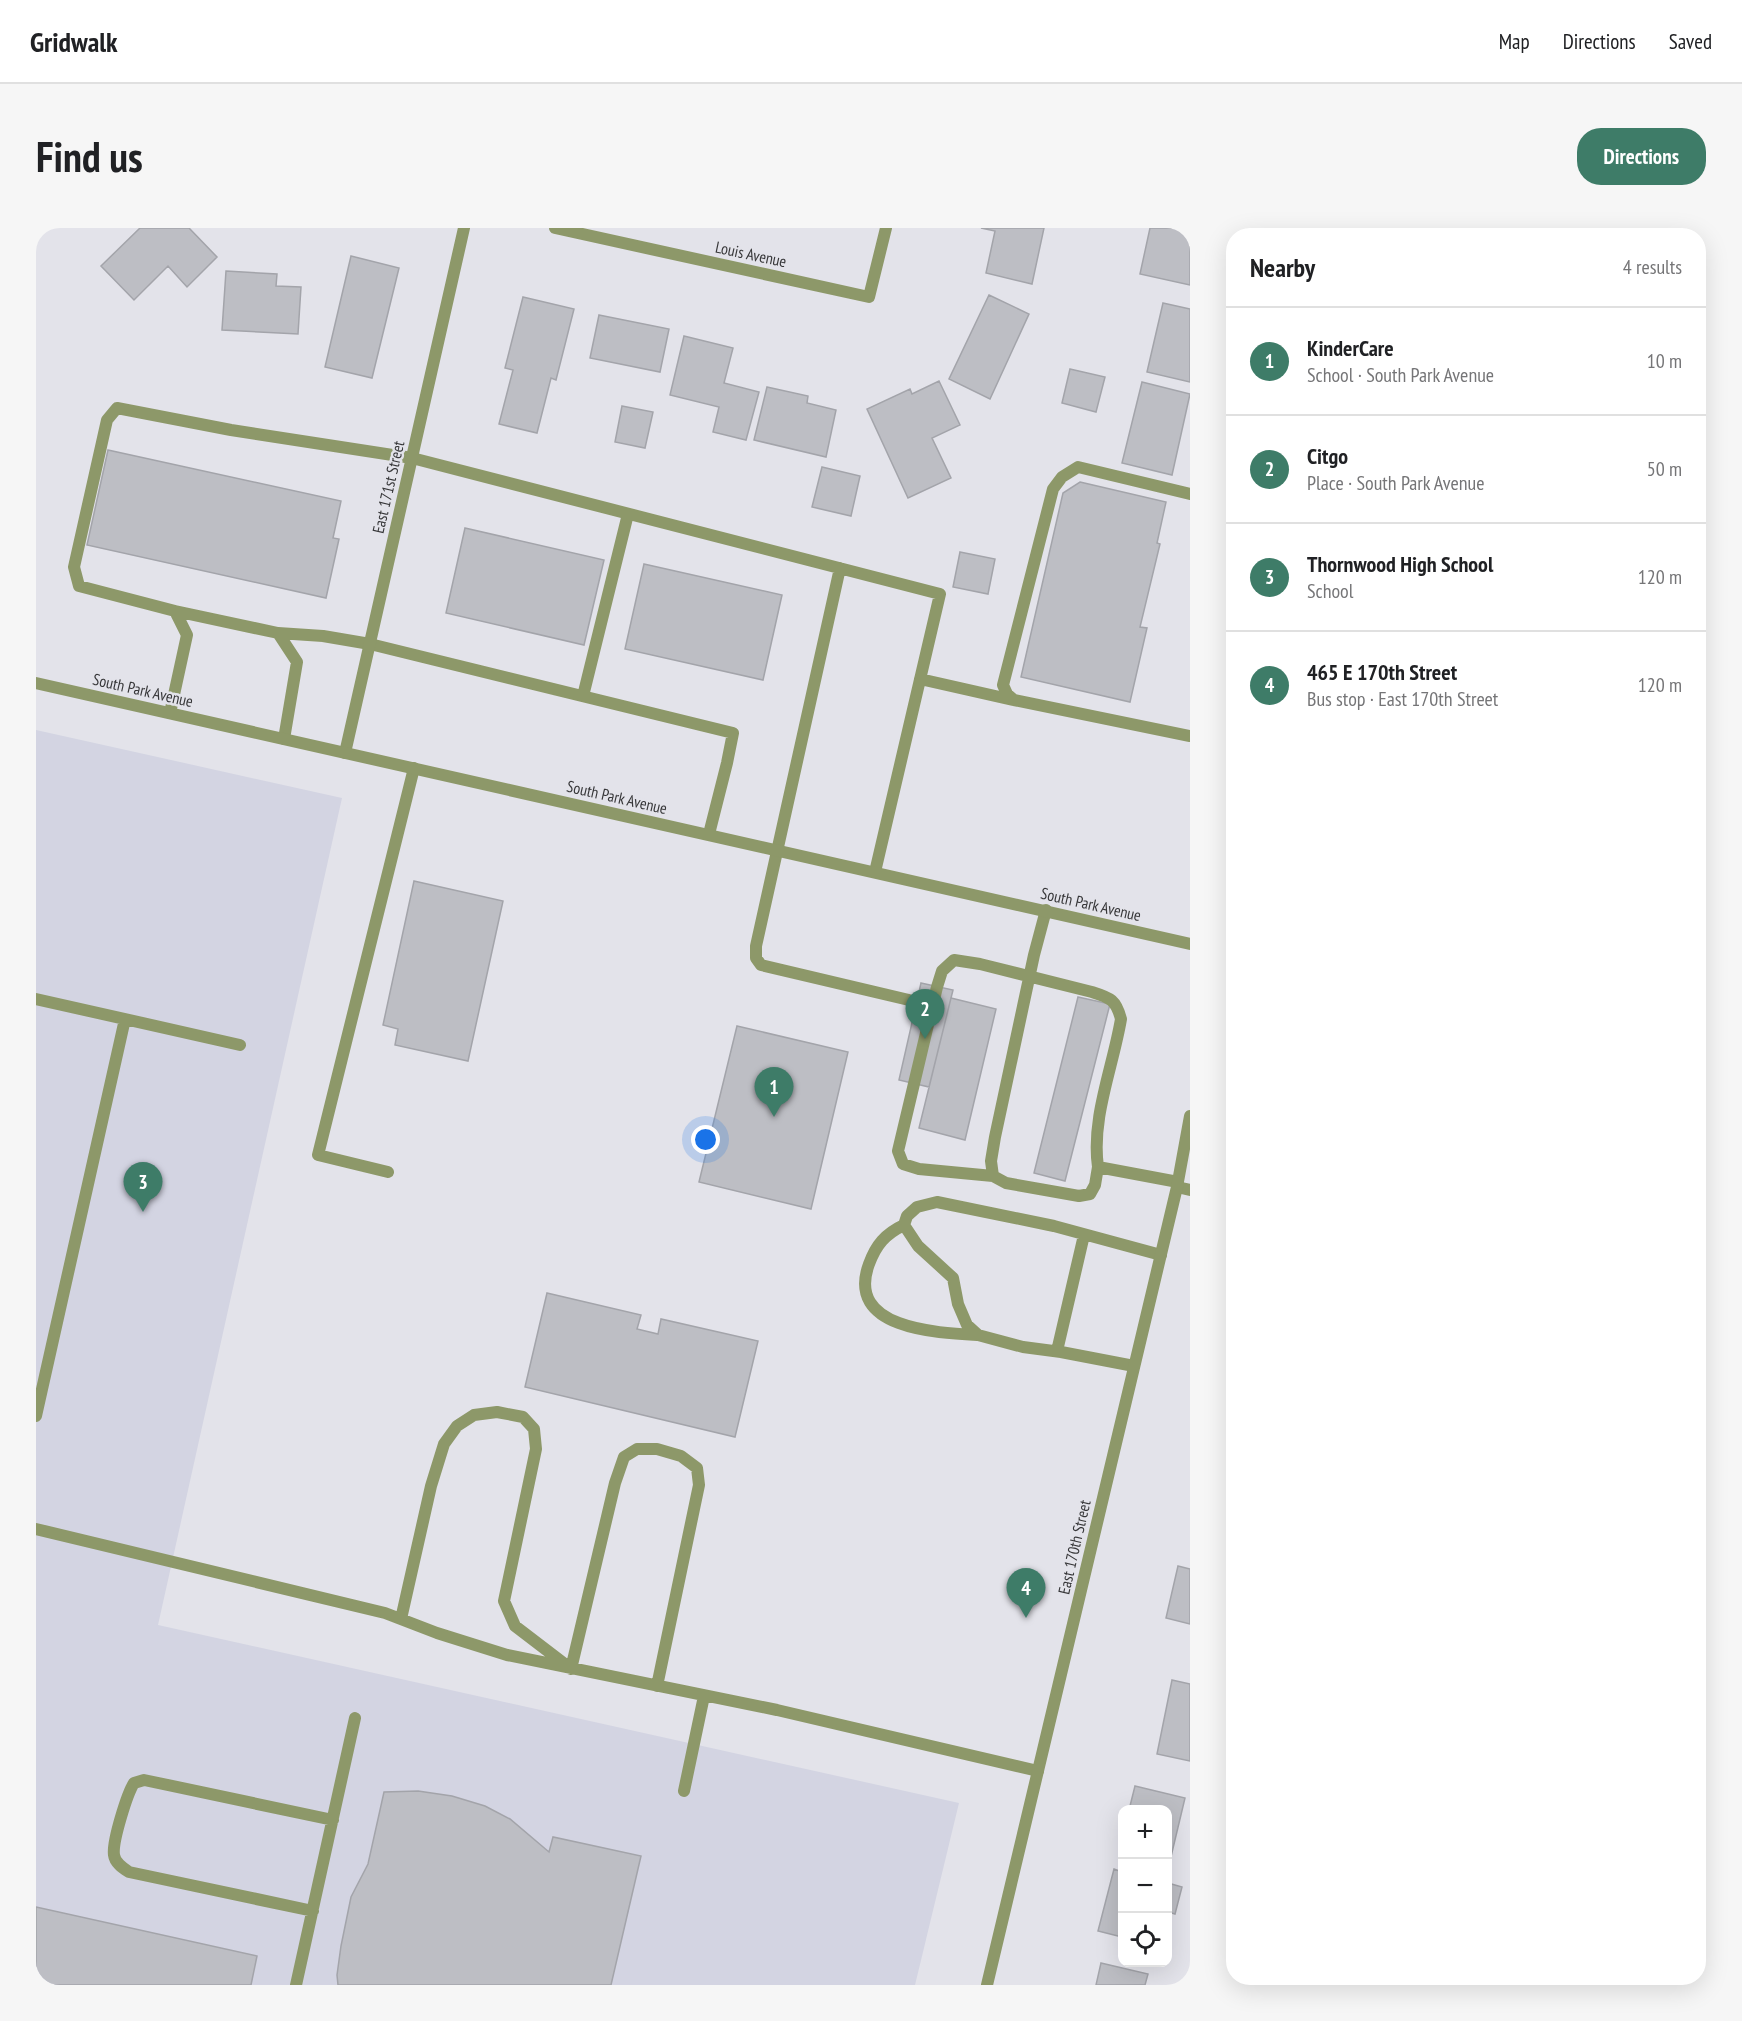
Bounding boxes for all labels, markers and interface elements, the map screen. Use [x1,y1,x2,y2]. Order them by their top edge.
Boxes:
text: Gridwalk [30,23,118,60]
text: Map [1499,28,1530,55]
text: Directions [1563,28,1636,55]
text: Saved [1669,28,1712,55]
button: Directions [1577,128,1706,185]
text: Find us [36,129,143,184]
street label: Louis Avenue [714,237,788,271]
text: Nearby [1250,251,1315,284]
text: 4 results [1623,254,1682,280]
text: KinderCare [1307,334,1394,362]
text: 1 [1265,348,1274,374]
text: 10 m [1647,348,1682,374]
text: School · South Park Avenue [1307,362,1494,388]
street label: East 171st Street [368,438,408,535]
text: Citgo [1307,442,1348,470]
text: 2 [1265,456,1274,482]
text: 50 m [1647,456,1682,482]
text: Place · South Park Avenue [1307,470,1484,496]
text: Thornwood High School [1307,550,1493,578]
text: 3 [1265,564,1274,590]
text: 120 m [1638,564,1682,590]
text: School [1307,578,1353,604]
text: 465 E 170th Street [1307,658,1457,686]
street label: South Park Avenue [91,669,195,711]
text: 4 [1265,672,1274,698]
text: 120 m [1638,672,1682,698]
text: Bus stop · East 170th Street [1307,686,1498,712]
street label: South Park Avenue [565,776,669,818]
street label: South Park Avenue [1039,883,1143,925]
pin: 2 [906,990,944,1039]
pin: 1 [754,1068,794,1117]
your location [691,1125,720,1154]
pin: 3 [124,1162,162,1212]
street label: East 170th Street [1053,1497,1095,1596]
pin: 4 [1006,1568,1046,1618]
map controls [1118,1805,1172,1967]
button: + [1118,1805,1172,1859]
button: − [1118,1859,1172,1913]
button: locate [1118,1913,1172,1967]

